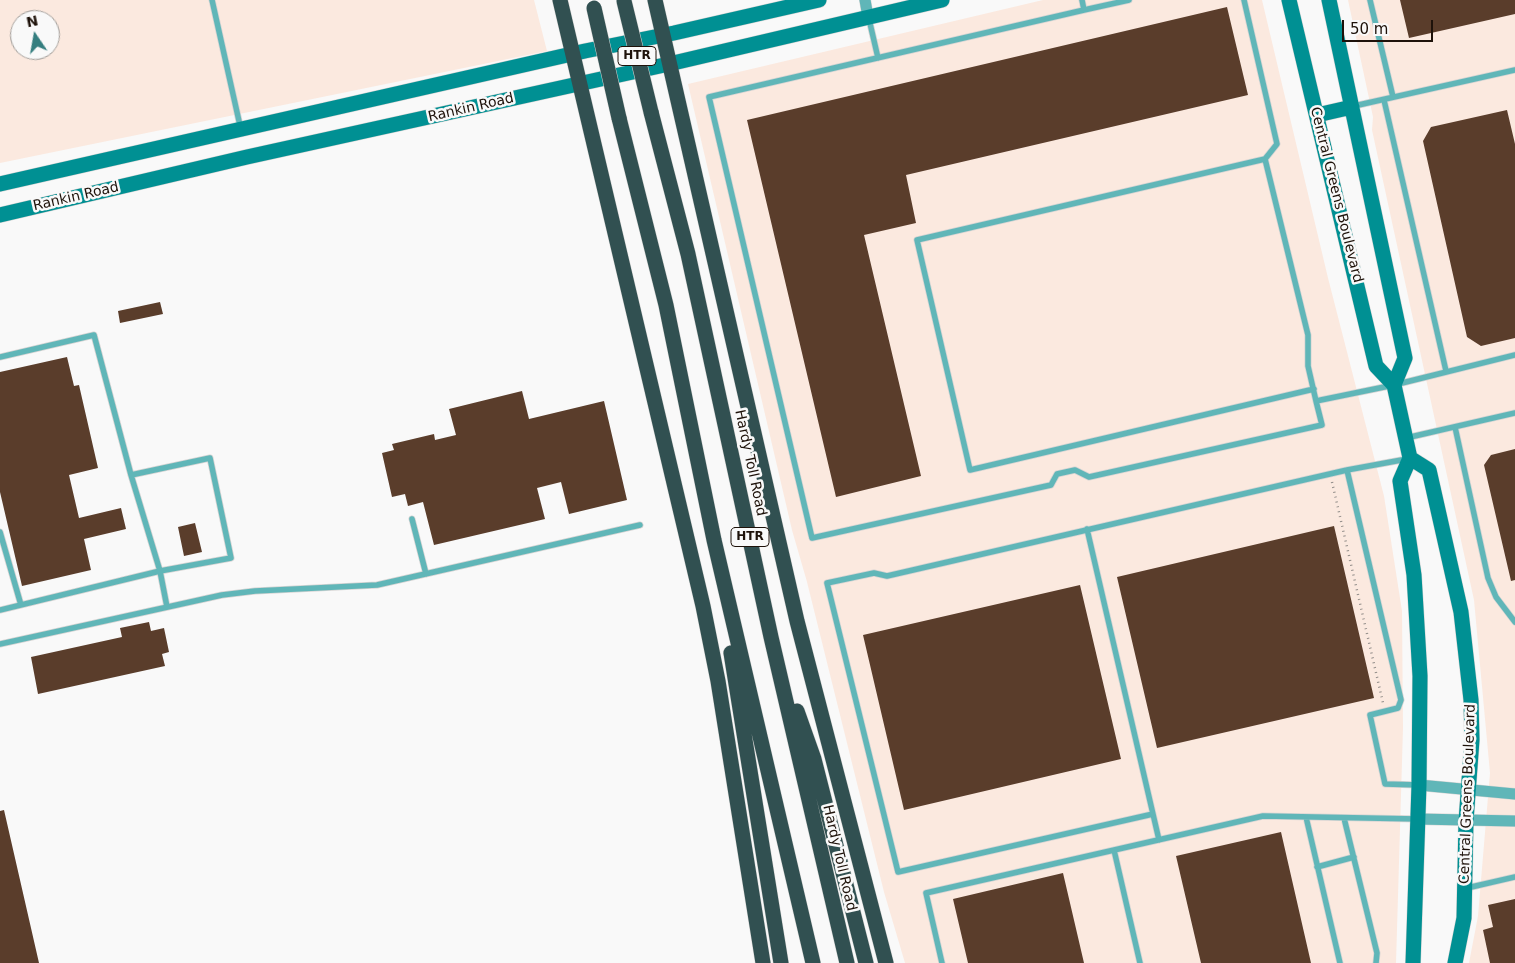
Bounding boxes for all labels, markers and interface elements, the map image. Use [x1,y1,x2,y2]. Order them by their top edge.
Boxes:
north arrow [10,10,60,60]
scale bar [1345,10,1436,42]
text: N [25,12,39,30]
text: 50 m [1350,20,1388,38]
road number: HTR [618,46,656,66]
street label: Rankin Road [427,90,515,126]
street label: Central Greens Boulevard [1306,105,1366,285]
street label: Rankin Road [32,179,120,215]
street label: Hardy Toll Road [731,408,769,518]
road number: HTR [731,528,769,546]
street label: Central Greens Boulevard [1456,704,1480,884]
street label: Hardy Toll Road [819,803,859,913]

